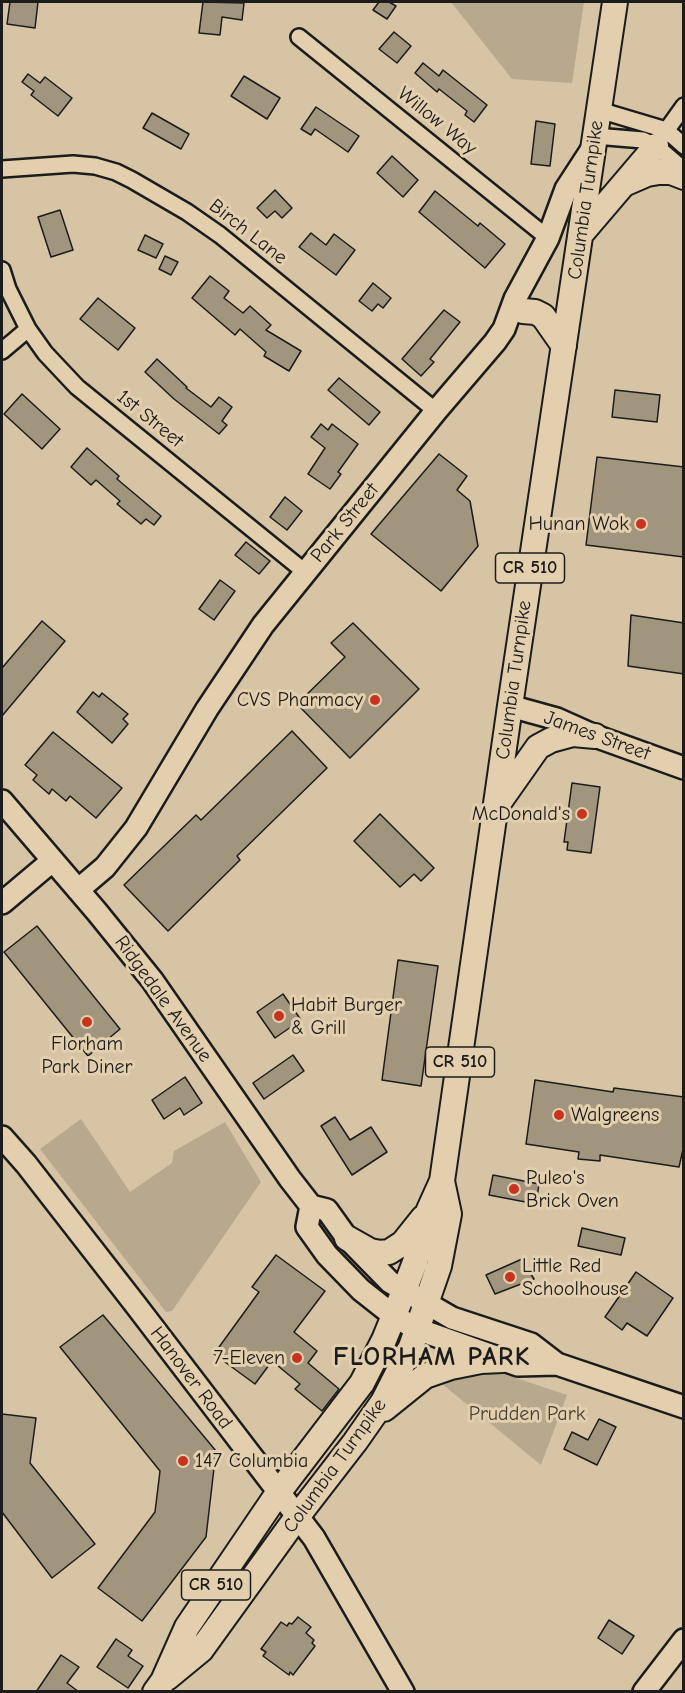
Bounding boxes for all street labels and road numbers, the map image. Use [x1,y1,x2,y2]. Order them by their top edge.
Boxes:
street label: Willow Way [393,82,481,160]
street label: Columbia Turnpike [563,119,609,281]
street label: Birch Lane [204,194,292,270]
street label: 1st Street [112,385,188,453]
street label: Park Street [306,479,384,567]
road number: CR 510 [496,553,564,583]
street label: Columbia Turnpike [491,599,537,761]
street label: James Street [541,706,653,766]
street label: Ridgedale Avenue [109,931,217,1067]
road number: CR 510 [426,1047,494,1077]
street label: Hanover Road [145,1322,237,1434]
street label: Columbia Turnpike [278,1394,392,1538]
road number: CR 510 [182,1570,250,1600]

